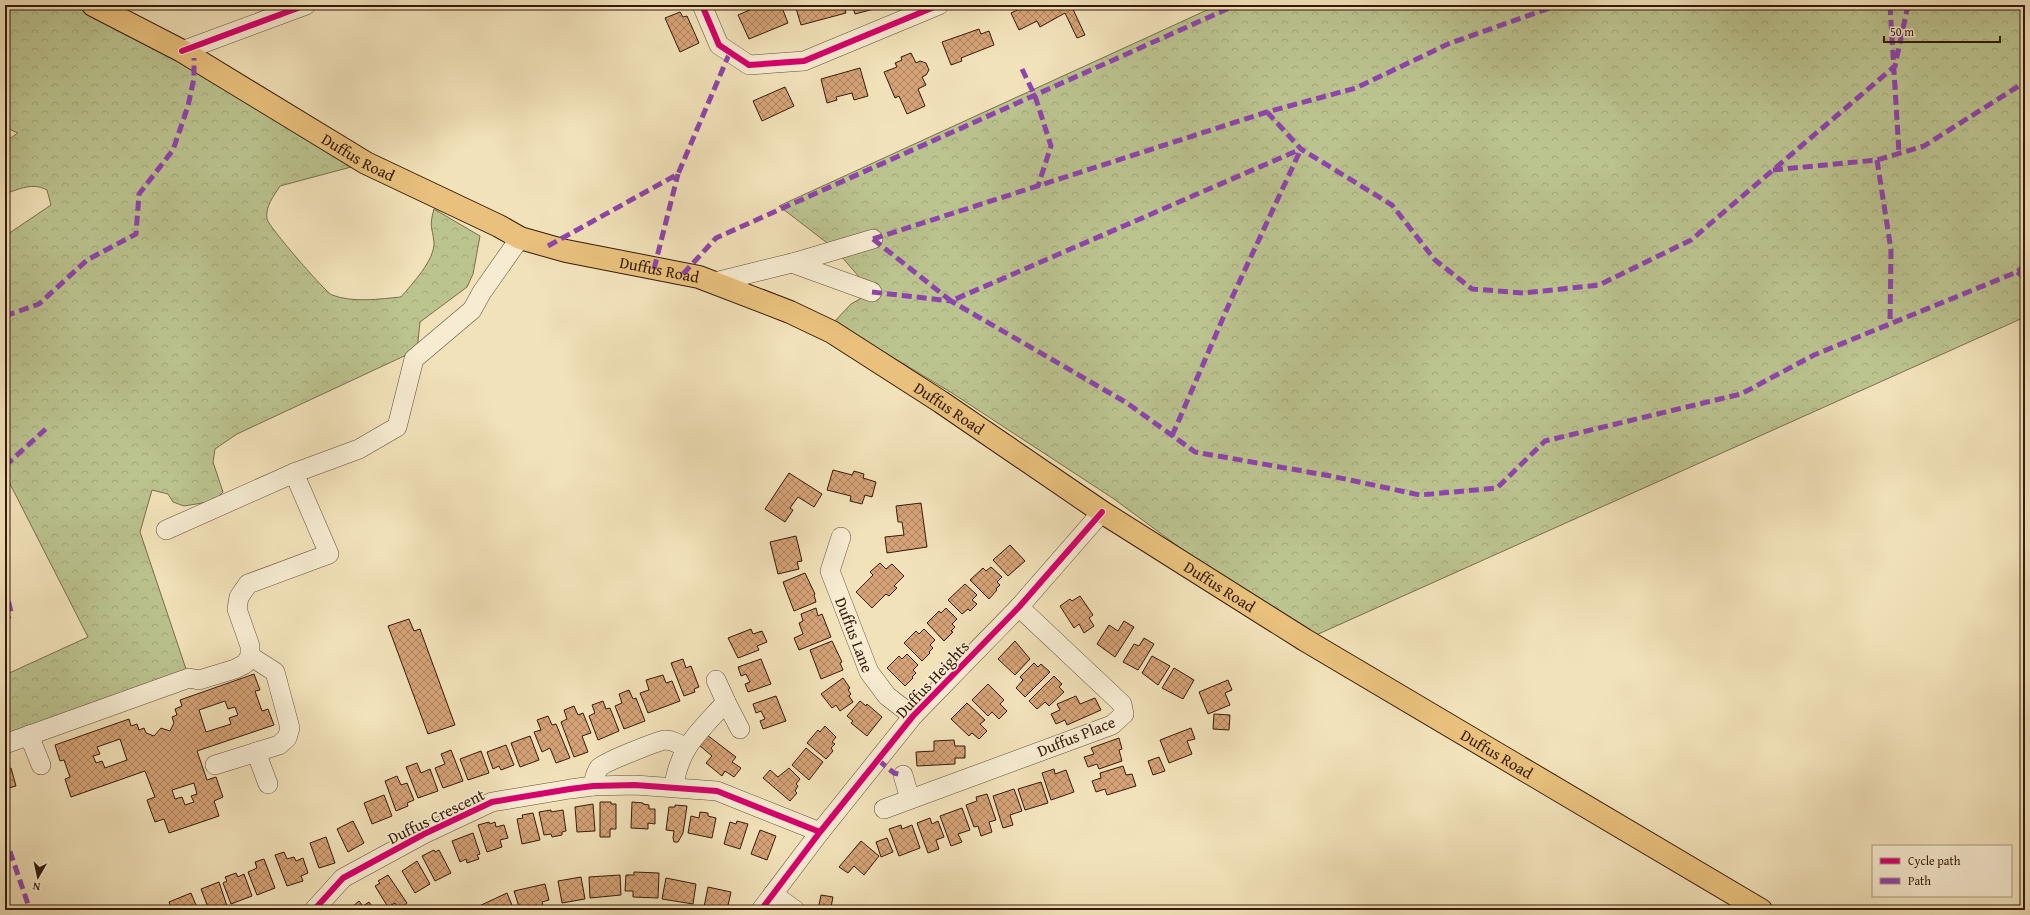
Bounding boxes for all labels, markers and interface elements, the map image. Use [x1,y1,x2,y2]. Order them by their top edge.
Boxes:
scale bar [1884,18,2000,44]
text: 50 m [1890,23,1914,40]
street label: Duffus Road [317,127,399,187]
street label: Duffus Road [618,250,702,289]
street label: Duffus Road [909,376,990,441]
street label: Duffus Road [1179,555,1261,618]
street label: Duffus Lane [829,593,880,676]
street label: Duffus Heights [890,635,974,723]
street label: Duffus Place [1033,709,1119,763]
street label: Duffus Road [1456,723,1538,785]
street label: Duffus Crescent [383,782,489,850]
legend [1872,845,2012,897]
text: Cycle path [1908,852,1961,869]
north arrow [18,857,58,897]
text: Path [1908,872,1931,889]
text: N [31,878,41,895]

